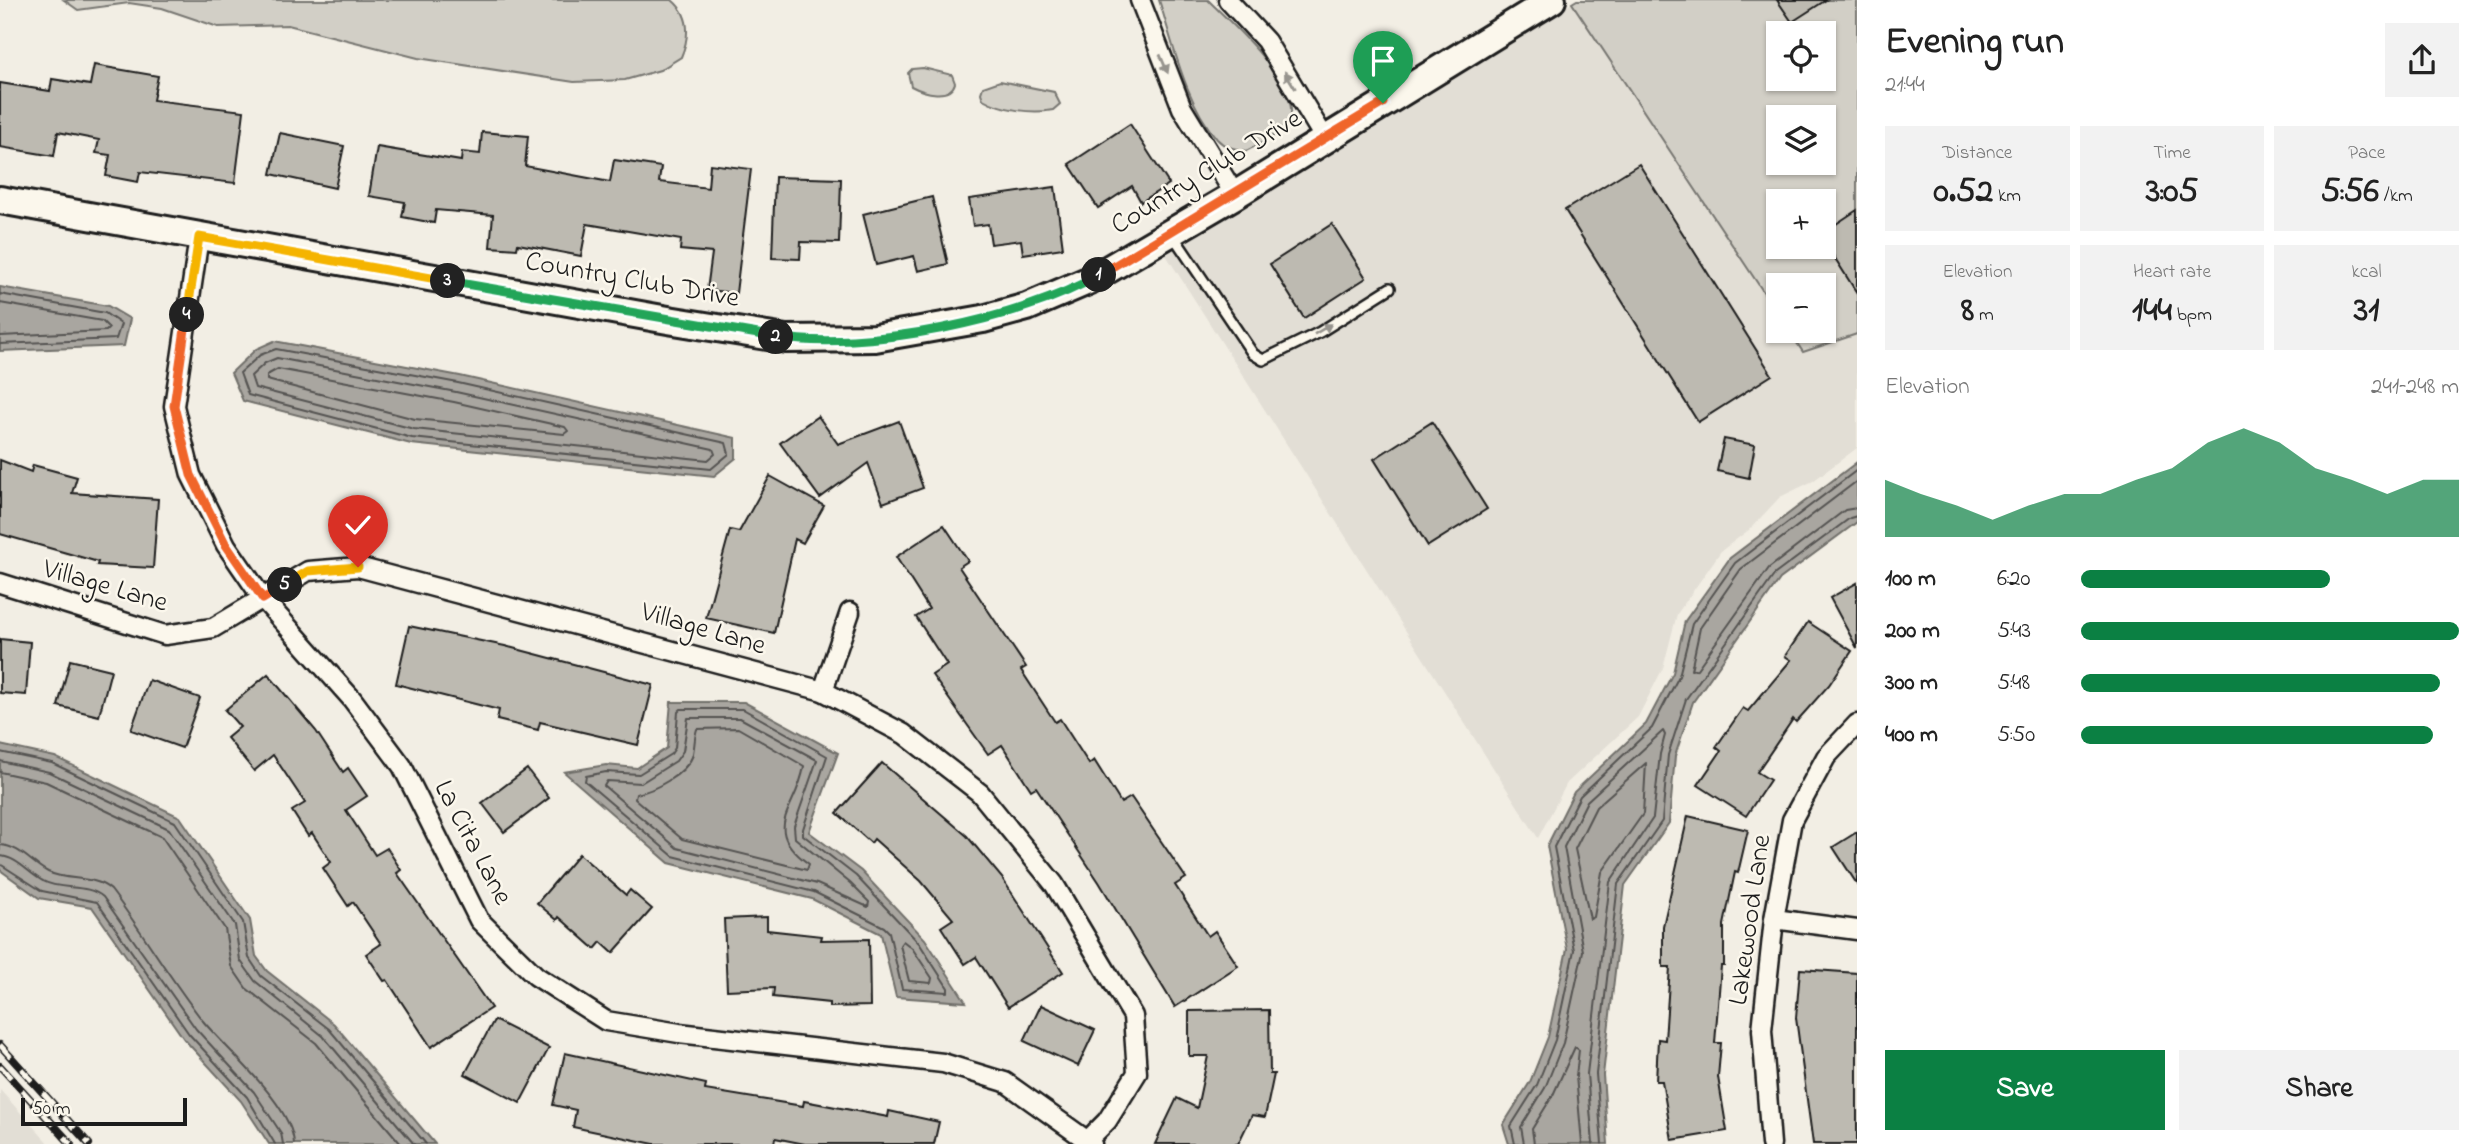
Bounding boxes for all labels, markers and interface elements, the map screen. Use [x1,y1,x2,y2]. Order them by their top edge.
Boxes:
text: Evening run [1885,15,2064,71]
map controls [1766,21,1836,343]
button: locate [1766,21,1836,91]
button: share [2385,23,2459,97]
pin [1353,31,1413,103]
icon: arrive [1364,42,1402,80]
one-way arrow [1158,54,1169,75]
text: 21:44 [1885,69,1925,102]
one-way arrow [1284,71,1297,90]
street label: Country Club Drive [1104,99,1311,246]
button: layers [1766,105,1836,175]
text: Distance [1942,140,2012,167]
text: Time [2153,140,2191,167]
text: Pace [2348,140,2385,167]
text: 0.52 [1934,167,1993,218]
text: 3:05 [2146,167,2198,218]
text: 5:56 [2321,167,2379,218]
text: km [1993,183,2021,210]
text: /km [2379,183,2413,210]
button: + [1766,189,1836,259]
street label: Country Club Drive [522,242,743,320]
pin: 1 [1082,258,1116,292]
text: Elevation [1942,259,2012,286]
text: Heart rate [2133,259,2211,286]
text: kcal [2352,259,2382,286]
text: 1 [1095,261,1102,288]
pin: 3 [430,264,466,298]
text: 3 [444,267,451,294]
button: − [1766,273,1836,343]
text: 8 [1961,286,1974,337]
text: 144 [2132,286,2172,337]
text: 31 [2354,286,2379,337]
pin: 4 [170,298,204,332]
text: 4 [183,301,190,328]
text: m [1974,302,1994,329]
text: bpm [2172,302,2212,329]
pin: 2 [758,320,794,354]
text: 2 [771,323,780,350]
one-way arrow [1314,323,1333,336]
text: Elevation [1885,371,1970,404]
text: 241–248 m [2371,371,2459,404]
pin [328,495,388,567]
icon: check [339,506,377,544]
street label: Village Lane [37,549,173,624]
text: 100 m [1885,563,1936,596]
text: 6:20 [1997,563,2030,596]
pin: 5 [268,568,302,602]
text: 5 [279,571,290,598]
street label: Village Lane [635,592,771,667]
text: 200 m [1885,615,1940,648]
text: 5:43 [1997,615,2031,648]
text: 300 m [1885,667,1938,700]
text: 5:48 [1997,667,2030,700]
text: 400 m [1885,719,1938,752]
text: 5:50 [1997,719,2035,752]
street label: La Cita Lane [422,773,522,913]
street label: Lakewood Lane [1719,832,1783,1008]
button: Save [1885,1050,2165,1130]
button: Share [2179,1050,2459,1130]
scale bar [21,1095,187,1127]
text: 50 m [32,1096,71,1123]

